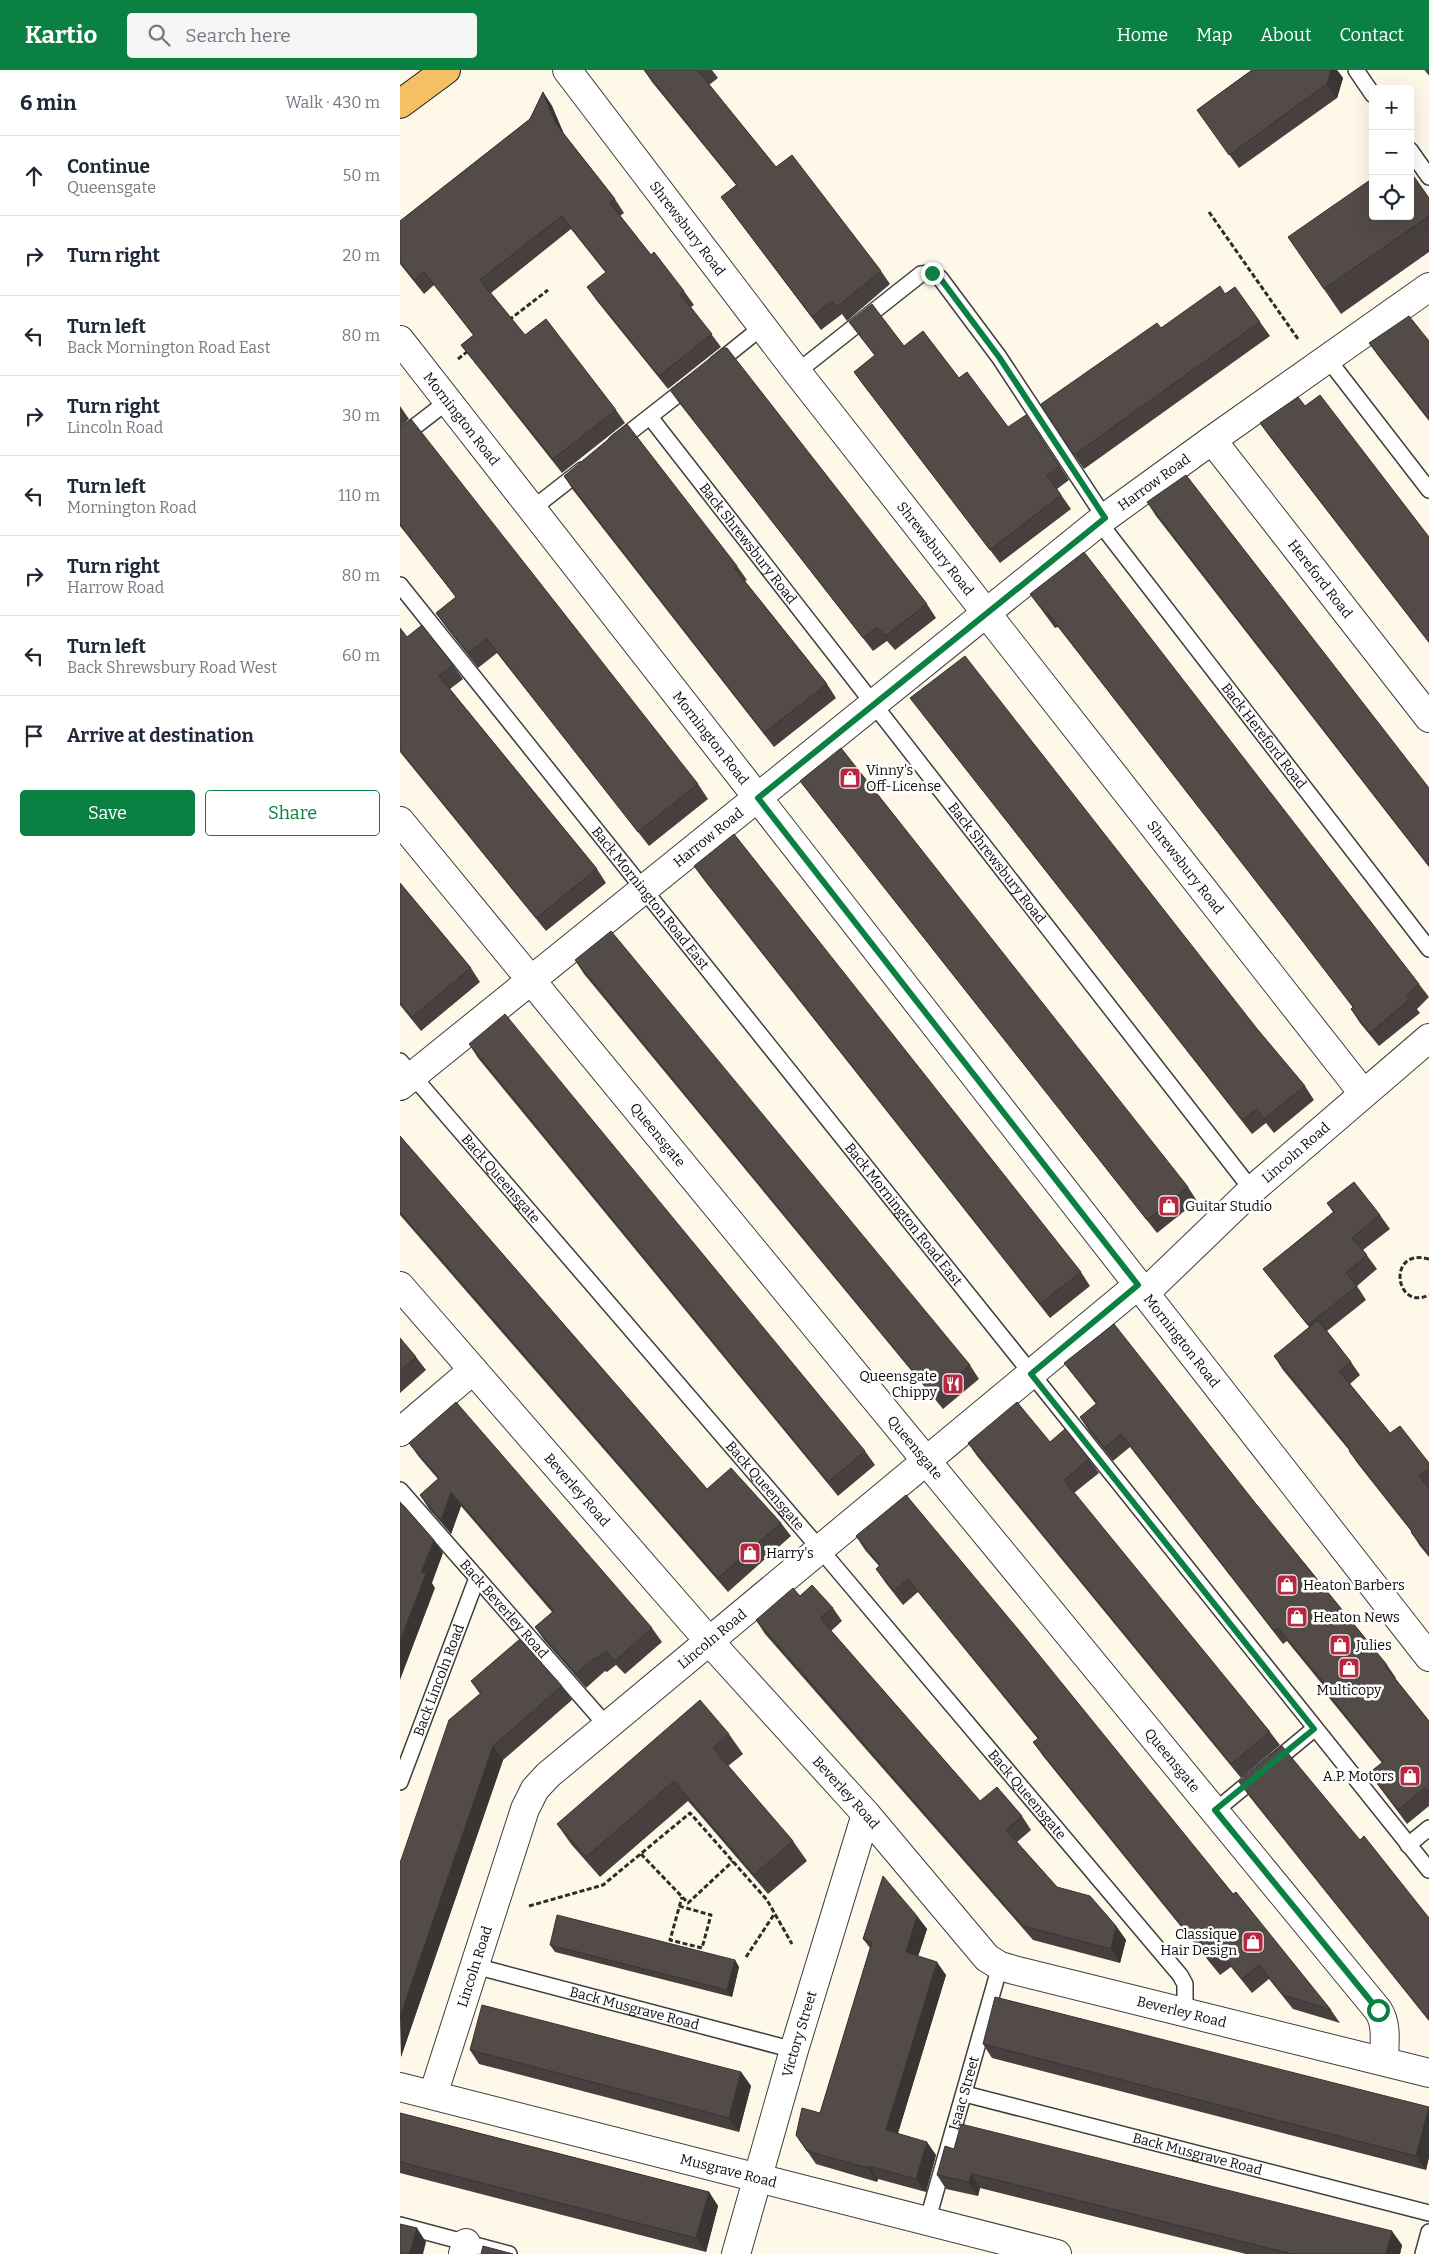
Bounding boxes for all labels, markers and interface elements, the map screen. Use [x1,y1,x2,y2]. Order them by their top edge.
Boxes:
search box [127,13,477,58]
text: Kartio [25,21,97,49]
icon: search [145,21,173,49]
text: Search here [185,24,291,47]
text: Home [1117,24,1168,46]
text: Map [1196,24,1232,46]
text: About [1260,24,1311,46]
text: Contact [1339,24,1404,46]
map controls [1369,85,1414,220]
button: + [1369,85,1414,130]
text: 6 min [20,90,76,116]
text: Walk · 430 m [286,93,380,112]
button: − [1369,130,1414,175]
text: Continue [67,155,150,178]
icon: ahead [20,162,48,190]
text: 50 m [343,166,380,185]
button: locate [1369,175,1414,220]
text: Queensgate [67,178,156,197]
street label: Shrewsbury Road [646,178,729,279]
icon: right [20,242,48,270]
text: Turn right [67,244,160,267]
text: 20 m [343,246,380,265]
route end [921,262,944,285]
text: Turn left [67,315,146,338]
icon: left [20,322,48,350]
text: 80 m [342,326,380,345]
text: Back Mornington Road East [67,338,271,357]
street label: Mornington Road [420,369,503,469]
text: Turn right [67,395,160,418]
icon: right [20,402,48,430]
text: 30 m [342,406,380,425]
text: Lincoln Road [67,418,163,437]
street label: Harrow Road [1114,450,1193,514]
text: Turn left [67,475,146,498]
street label: Back Shrewsbury Road [696,479,801,607]
icon: left [20,482,48,510]
text: 110 m [338,486,380,505]
text: Mornington Road [67,498,197,517]
street label: Shrewsbury Road [894,498,978,599]
street label: Hereford Road [1284,536,1356,621]
text: Turn right [67,555,160,578]
icon: right [20,562,48,590]
text: 80 m [342,566,380,585]
text: Harrow Road [67,578,164,597]
text: Turn left [67,635,146,658]
icon: left [20,642,48,670]
text: 60 m [342,646,380,665]
text: Back Shrewsbury Road West [67,658,277,677]
street label: Back Hereford Road [1218,679,1310,792]
street label: Mornington Road [669,688,753,788]
icon: arrive [20,722,48,750]
text: Arrive at destination [67,724,254,747]
place label: Vinny's Off-License [866,762,941,795]
shop icon: Vinny's Off-License [838,766,862,790]
button: Save [20,790,195,836]
button: Share [205,790,380,836]
street label: Back Shrewsbury Road [945,799,1049,927]
street label: Harrow Road [670,804,747,871]
street label: Shrewsbury Road [1144,817,1228,917]
street label: Back Mornington Road East [588,823,713,973]
street label: Queensgate [627,1099,689,1170]
street label: Lincoln Road [1258,1119,1333,1186]
street label: Back Queensgate [458,1130,544,1226]
street label: Back Mornington Road East [841,1139,966,1289]
shop icon: Guitar Studio [1157,1194,1181,1218]
place label: Guitar Studio [1185,1198,1272,1215]
street label: Mornington Road [1140,1291,1224,1391]
place label: Queensgate Chippy [859,1368,938,1401]
restaurant icon: Queensgate Chippy [941,1372,965,1396]
street label: Queensgate [884,1412,947,1483]
street label: Back Queensgate [722,1437,808,1533]
street label: Beverley Road [541,1450,614,1530]
shop icon: Harry's [738,1541,762,1565]
place label: Harry's [766,1545,814,1562]
street label: Back Beverley Road [456,1556,552,1662]
shop icon: Heaton Barbers [1275,1573,1299,1597]
place label: Heaton Barbers [1303,1577,1405,1594]
street label: Lincoln Road [674,1605,750,1672]
shop icon: Heaton News [1285,1605,1309,1629]
place label: Heaton News [1313,1609,1400,1626]
street label: Back Lincoln Road [410,1622,467,1738]
shop icon: Julies [1328,1633,1352,1657]
place label: Julies [1355,1637,1392,1654]
shop icon: Multicopy [1337,1656,1361,1680]
place label: Multicopy [1317,1682,1382,1699]
street label: Queensgate [1141,1725,1204,1796]
street label: Back Queensgate [985,1746,1070,1843]
street label: Beverley Road [809,1753,883,1832]
shop icon: A.P. Motors [1398,1764,1422,1788]
place label: A.P. Motors [1323,1768,1394,1785]
street label: Lincoln Road [453,1924,495,2009]
place label: Classique Hair Design [1160,1926,1237,1959]
shop icon: Classique Hair Design [1241,1930,1265,1954]
street label: Back Musgrave Road [568,1983,701,2033]
street label: Victory Street [778,1989,820,2079]
street label: Beverley Road [1135,1992,1228,2031]
route start [1367,1999,1390,2022]
street label: Isaac Street [945,2054,982,2132]
street label: Back Musgrave Road [1131,2129,1264,2178]
street label: Musgrave Road [678,2150,779,2191]

